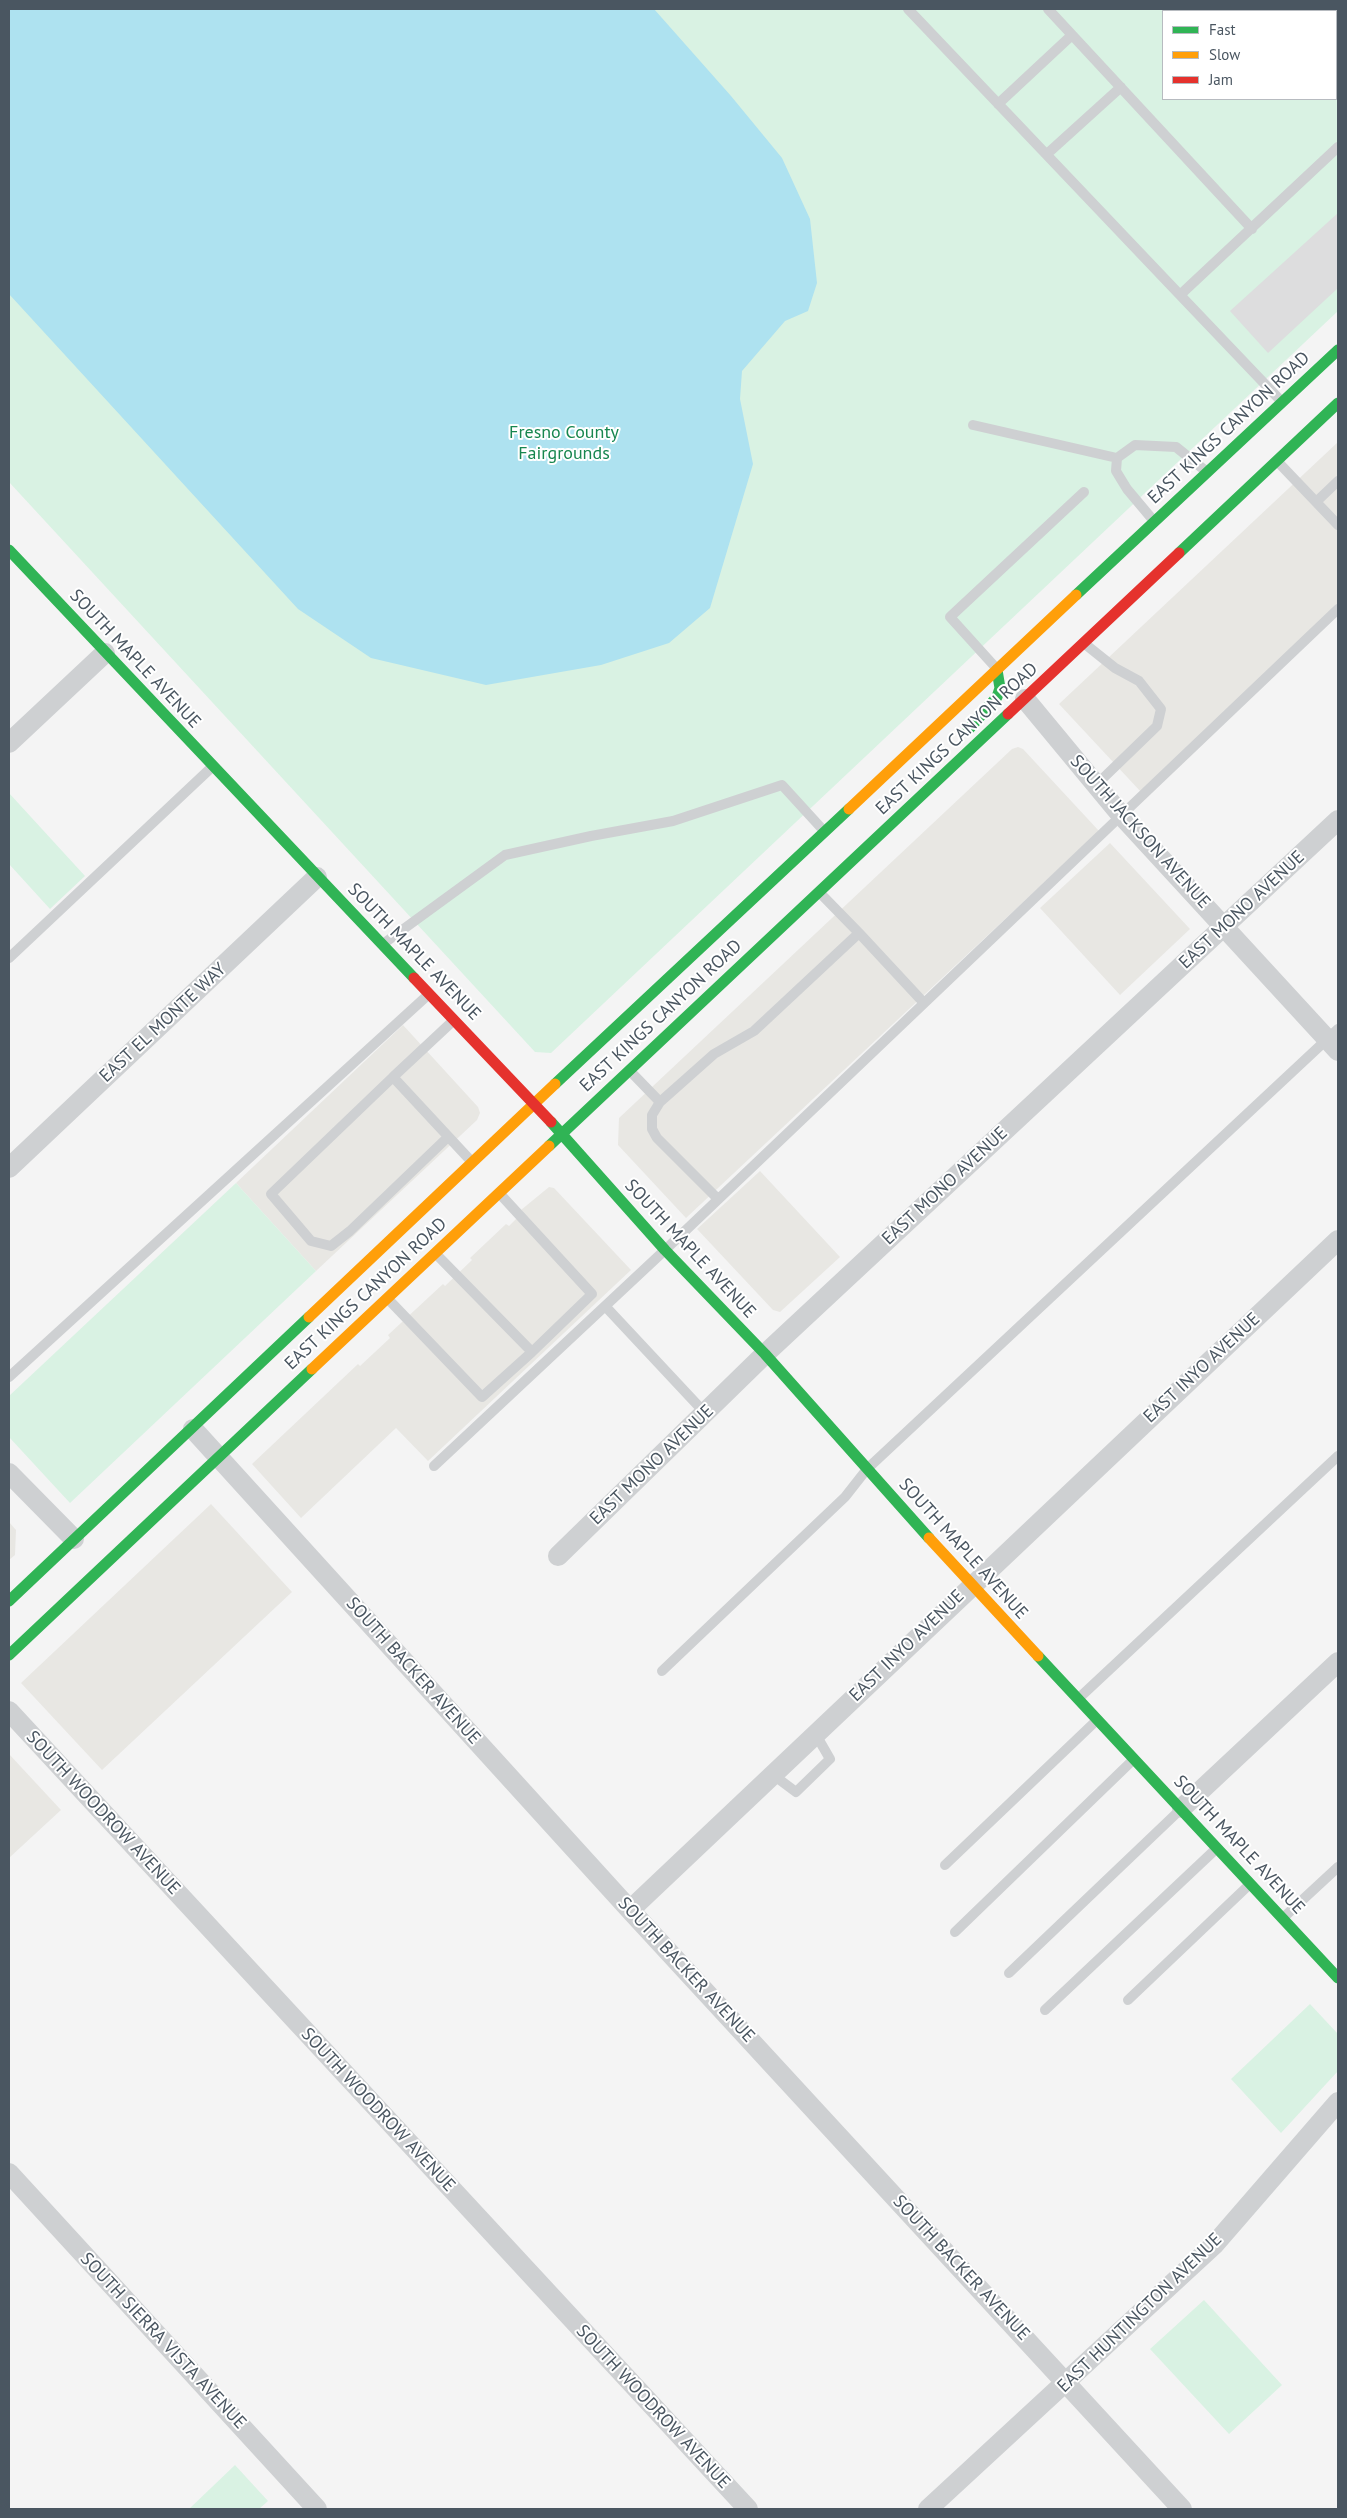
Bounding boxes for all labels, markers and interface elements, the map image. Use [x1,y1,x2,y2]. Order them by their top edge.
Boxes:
legend [1162,10,1337,100]
text: Fast [1209,20,1236,39]
text: Slow [1209,45,1240,64]
text: Jam [1209,70,1233,89]
street label: EAST KINGS CANYON ROAD [1144,347,1314,509]
park label: Fresno County Fairgrounds [509,422,619,464]
street label: SOUTH MAPLE AVENUE [65,585,205,733]
street label: EAST KINGS CANYON ROAD [872,658,1042,820]
street label: SOUTH JACKSON AVENUE [1065,751,1215,913]
street label: EAST MONO AVENUE [1175,846,1309,974]
street label: SOUTH MAPLE AVENUE [343,879,485,1025]
street label: EAST KINGS CANYON ROAD [576,935,746,1097]
street label: EAST EL MONTE WAY [95,959,231,1087]
street label: EAST MONO AVENUE [878,1122,1012,1250]
street label: SOUTH MAPLE AVENUE [620,1175,760,1323]
street label: EAST KINGS CANYON ROAD [281,1213,451,1375]
street label: EAST INYO AVENUE [1139,1308,1265,1428]
street label: EAST MONO AVENUE [586,1400,718,1530]
street label: SOUTH MAPLE AVENUE [894,1474,1032,1624]
street label: EAST INYO AVENUE [845,1586,969,1706]
street label: SOUTH BACKER AVENUE [341,1593,485,1749]
street label: SOUTH WOODROW AVENUE [21,1727,185,1899]
street label: SOUTH MAPLE AVENUE [1169,1771,1309,1919]
street label: SOUTH BACKER AVENUE [613,1893,759,2047]
street label: SOUTH WOODROW AVENUE [296,2024,460,2196]
street label: SOUTH BACKER AVENUE [888,2191,1034,2345]
street label: EAST HUNTINGTON AVENUE [1053,2229,1227,2397]
street label: SOUTH SIERRA VISTA AVENUE [75,2248,251,2434]
street label: SOUTH WOODROW AVENUE [571,2321,735,2493]

